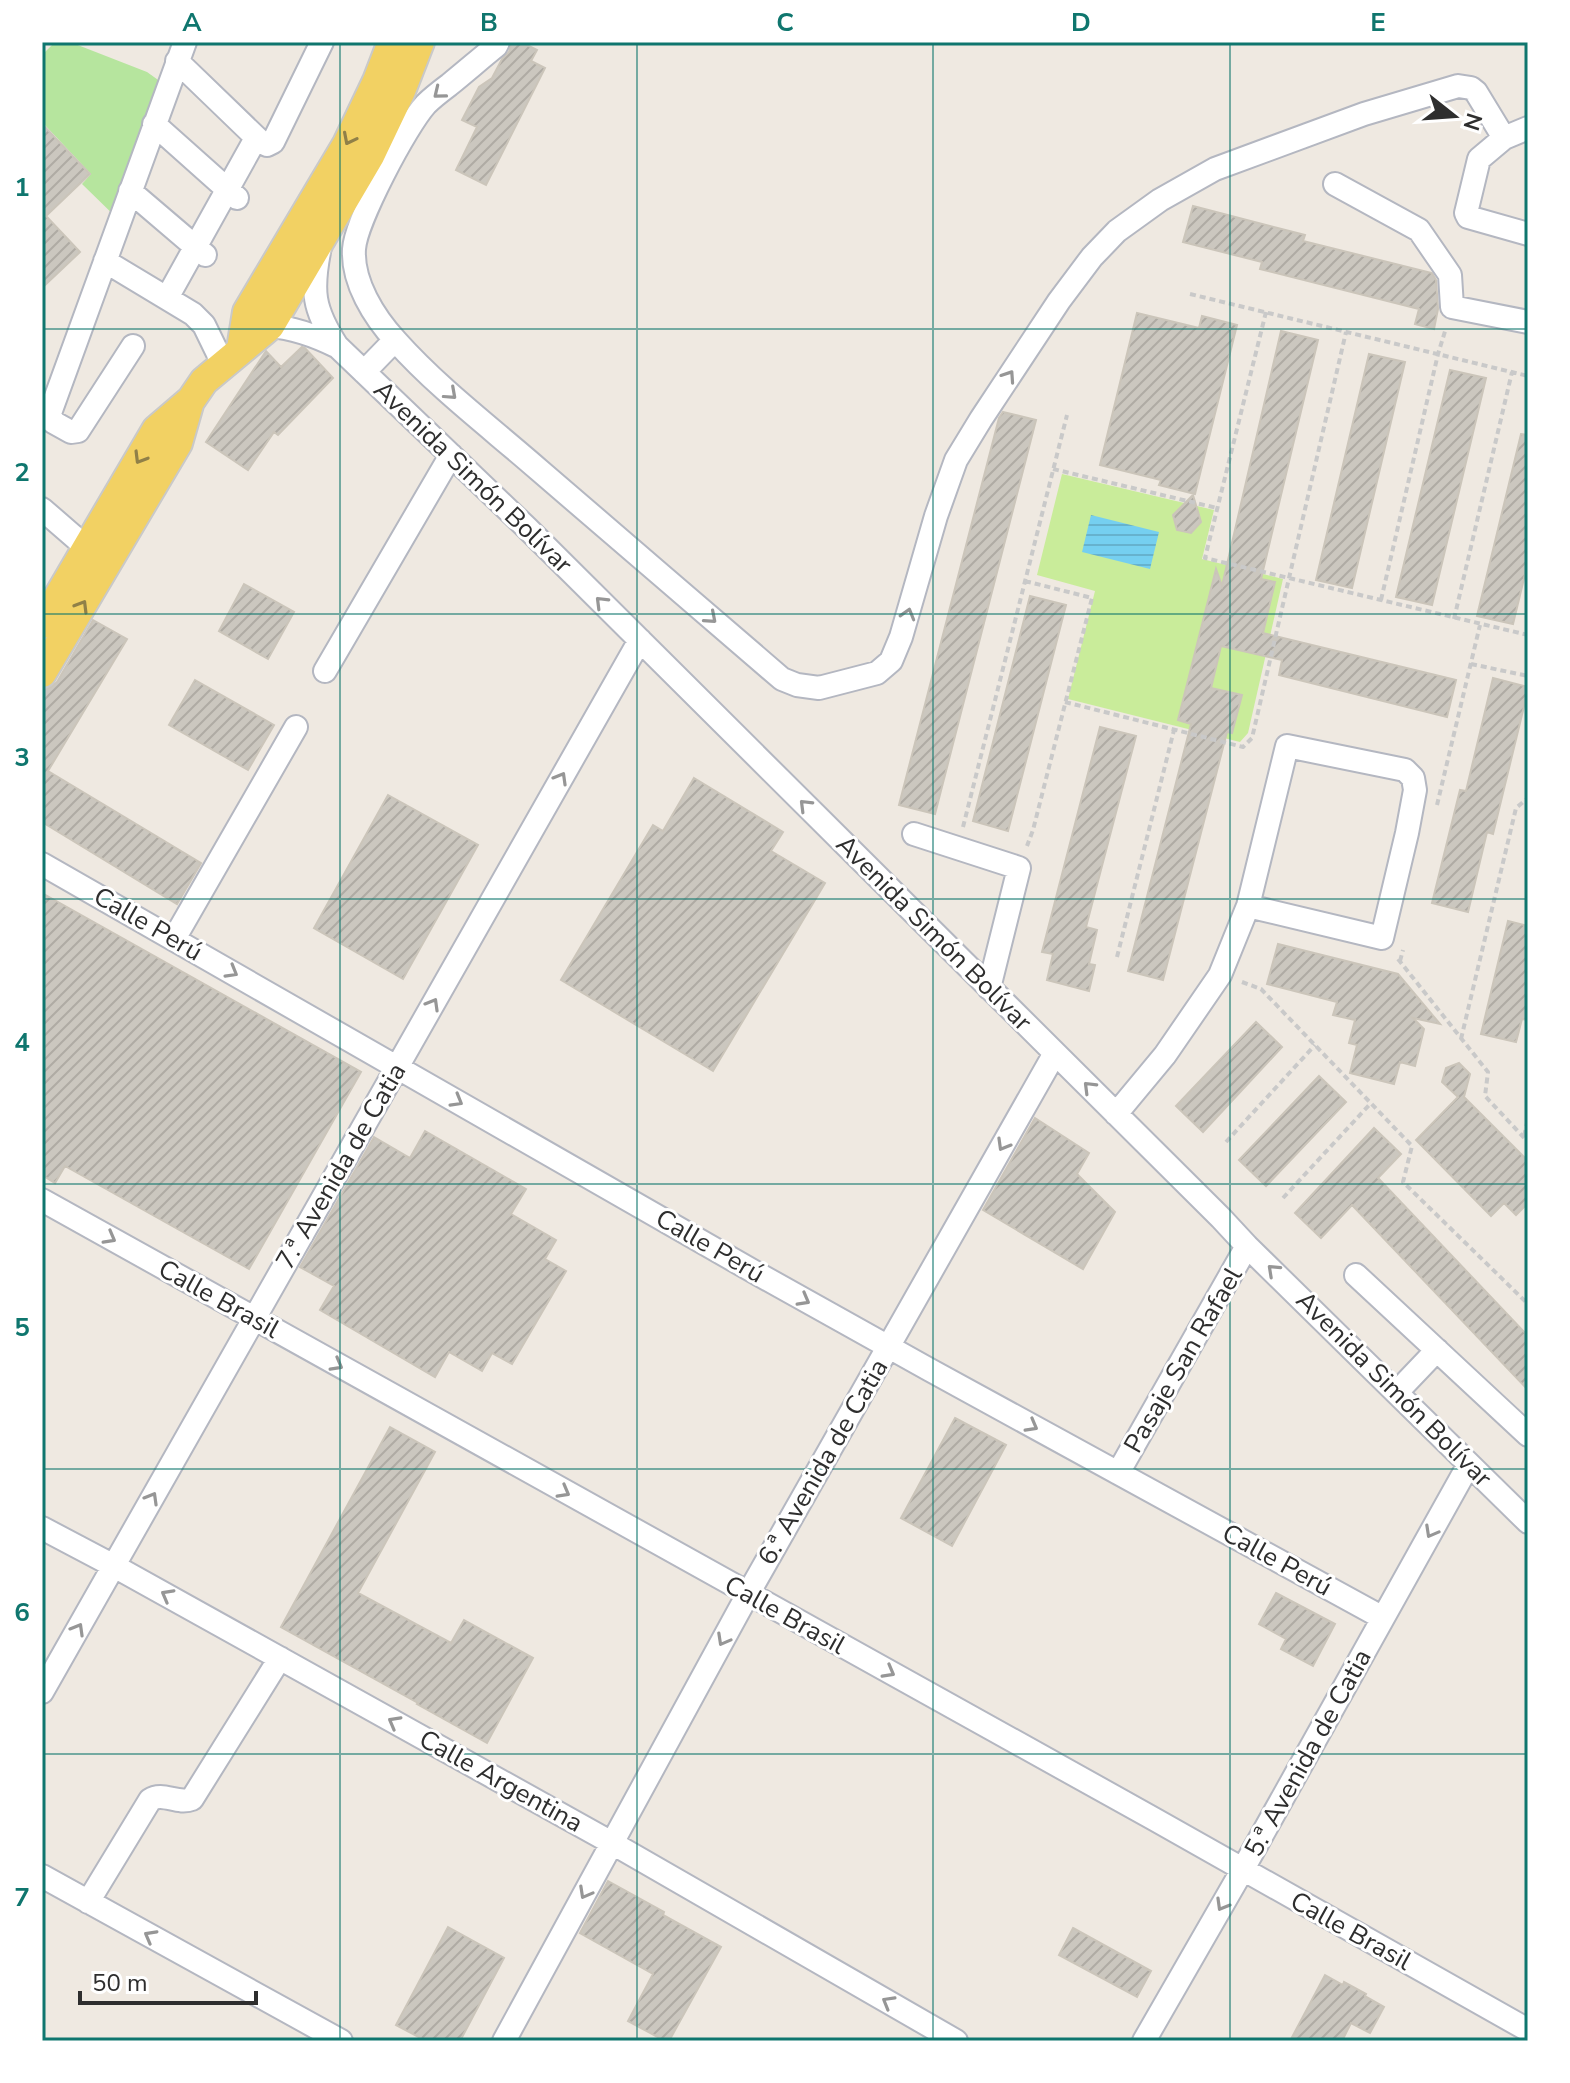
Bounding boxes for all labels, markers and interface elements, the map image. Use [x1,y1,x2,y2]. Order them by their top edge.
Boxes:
text: A [182,5,202,40]
text: B [480,5,498,40]
text: C [776,5,794,40]
text: D [1071,5,1091,40]
text: E [1370,5,1386,40]
north arrow [1414,76,1494,156]
one-way arrow [434,83,448,98]
text: N [1455,109,1489,134]
one-way arrow [343,130,359,145]
text: 1 [14,170,30,205]
one-way arrow [999,371,1014,385]
street label: Avenida Simón Bolívar [366,373,581,582]
one-way arrow [441,384,456,398]
one-way arrow [134,449,150,464]
text: 2 [14,455,30,490]
one-way arrow [596,597,610,611]
one-way arrow [72,600,88,615]
one-way arrow [899,607,915,621]
one-way arrow [702,608,717,623]
text: 3 [14,740,30,775]
one-way arrow [552,772,567,786]
one-way arrow [800,800,814,814]
street label: Avenida Simón Bolívar [828,827,1040,1039]
street label: Calle Perú [87,879,209,969]
one-way arrow [223,962,237,978]
one-way arrow [423,998,439,1013]
text: 4 [14,1025,30,1060]
street label: 7.ª Avenida de Catia [268,1057,414,1275]
one-way arrow [1084,1082,1098,1096]
one-way arrow [448,1091,463,1107]
one-way arrow [997,1137,1012,1152]
street label: Calle Perú [649,1201,771,1291]
one-way arrow [102,1229,116,1244]
street label: Calle Brasil [152,1251,286,1347]
street label: Pasaje San Rafael [1116,1261,1250,1459]
one-way arrow [1268,1265,1282,1280]
street label: Avenida Simón Bolívar [1288,1283,1500,1495]
one-way arrow [796,1290,811,1305]
text: 5 [14,1310,30,1345]
street label: 6.ª Avenida de Catia [750,1353,896,1571]
one-way arrow [328,1355,343,1371]
one-way arrow [1023,1416,1037,1432]
one-way arrow [555,1482,570,1498]
one-way arrow [142,1492,158,1507]
street label: Calle Perú [1216,1516,1338,1604]
one-way arrow [1425,1524,1441,1538]
street label: Calle Brasil [718,1567,852,1663]
one-way arrow [161,1590,175,1605]
text: 6 [14,1595,30,1630]
one-way arrow [68,1623,84,1638]
one-way arrow [717,1631,732,1646]
street label: 5.ª Avenida de Catia [1236,1643,1380,1863]
one-way arrow [881,1662,895,1678]
one-way arrow [388,1716,403,1732]
street label: Calle Argentina [413,1722,589,1840]
text: 7 [14,1880,30,1915]
street label: Calle Brasil [1284,1883,1418,1979]
one-way arrow [579,1884,595,1898]
one-way arrow [1216,1897,1232,1911]
one-way arrow [145,1930,159,1946]
scale bar [80,1955,256,2005]
text: 50 m [92,1967,148,1999]
one-way arrow [882,1996,897,2012]

